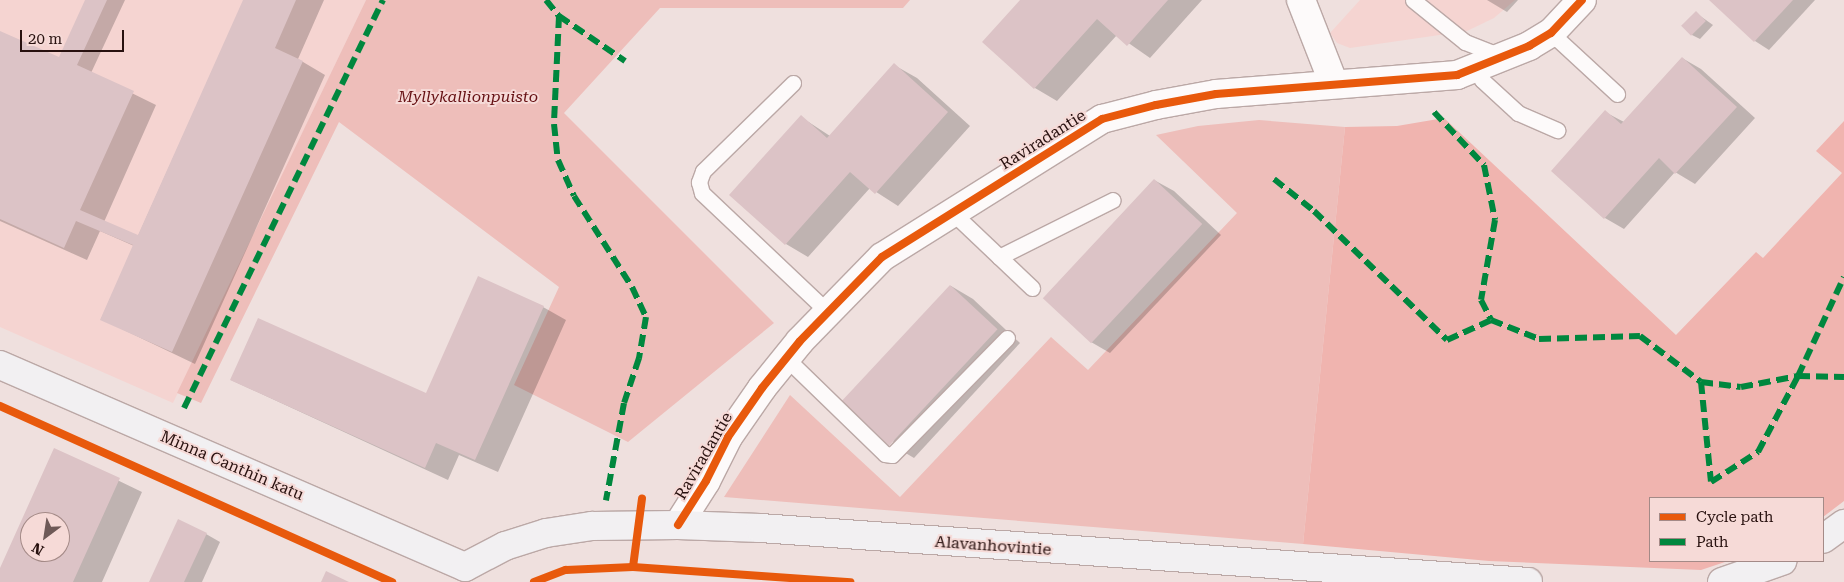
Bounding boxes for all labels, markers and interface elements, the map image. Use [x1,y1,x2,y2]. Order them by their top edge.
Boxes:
scale bar [22,20,126,52]
text: 20 m [28,30,62,48]
park label: Myllykallionpuisto [398,87,538,107]
street label: Raviradantie [997,106,1089,174]
street label: Raviradantie [671,409,737,503]
street label: Minna Canthin katu [157,427,307,505]
legend [1649,497,1824,562]
text: Cycle path [1696,508,1773,526]
north arrow [20,512,70,562]
street label: Alavanhovintie [934,532,1052,560]
text: Path [1696,533,1729,551]
text: N [29,539,47,559]

